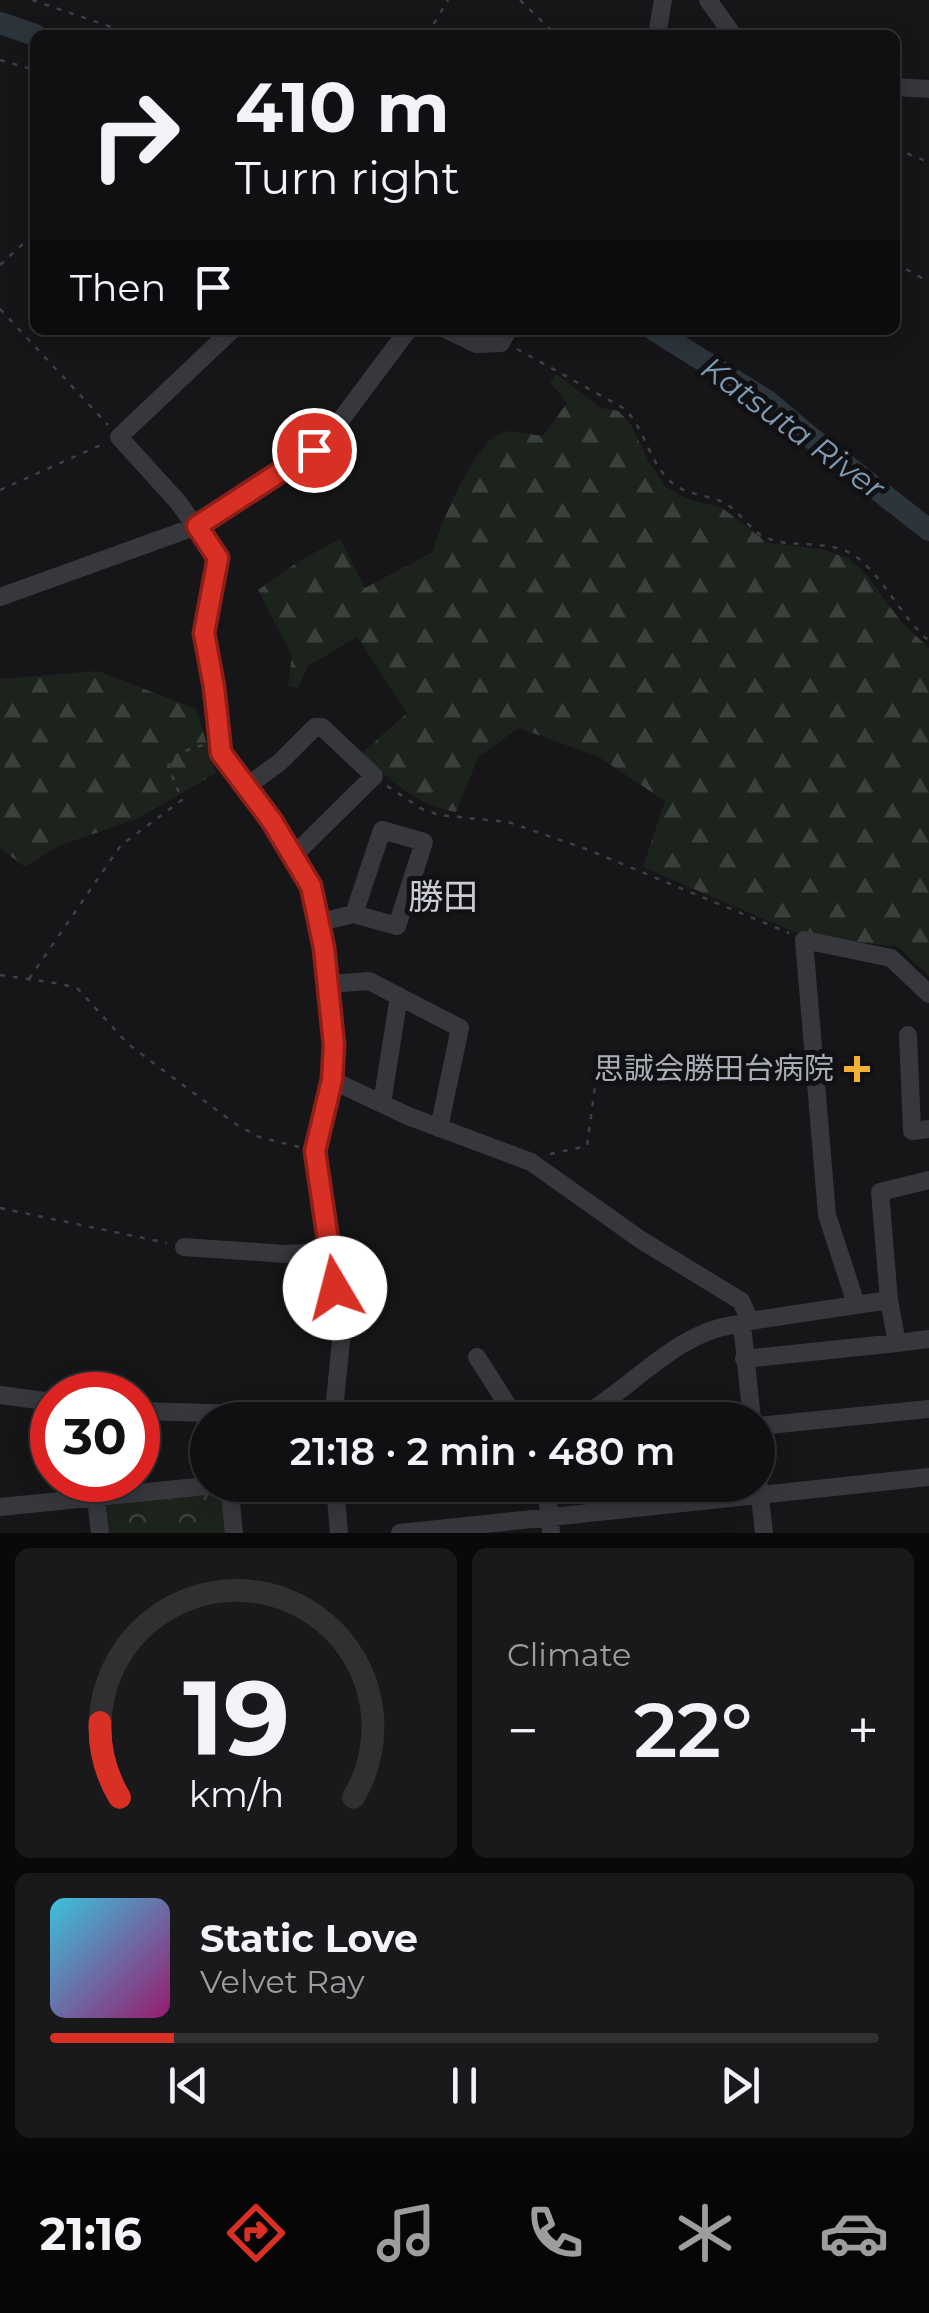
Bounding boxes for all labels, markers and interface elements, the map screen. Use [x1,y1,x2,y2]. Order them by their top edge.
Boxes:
text: 410 m [235,64,450,150]
icon: right [70,70,200,200]
text: Turn right [235,150,460,205]
icon: arrive [186,260,241,315]
text: Then [70,264,166,311]
water label: Katsuta River [694,348,894,508]
pin [272,408,357,493]
icon: arrive [287,423,342,478]
district label: 勝田 [408,875,478,918]
place label: 思誠会勝田台病院 [594,1050,834,1087]
marker: 思誠会勝田台病院 [844,1056,870,1082]
position arrow [283,1236,387,1340]
speed limit sign: 30 [30,1372,160,1502]
text: 21:18 · 2 min · 480 m [290,1428,675,1475]
text: Climate [507,1635,631,1674]
text: 19 [182,1654,290,1781]
text: 22° [634,1684,752,1776]
text: − [507,1697,539,1764]
text: + [847,1697,879,1764]
text: km/h [188,1772,284,1816]
text: Static Love [200,1915,418,1962]
text: Velvet Ray [200,1962,365,2001]
icon: previous [161,2058,216,2113]
icon: pause [437,2058,492,2113]
icon: next [713,2058,768,2113]
icon: directions [221,2198,291,2268]
icon: music [371,2198,441,2268]
icon: phone [520,2198,590,2268]
icon: climate [670,2198,740,2268]
icon: car [819,2198,889,2268]
text: 21:16 [40,2206,142,2261]

